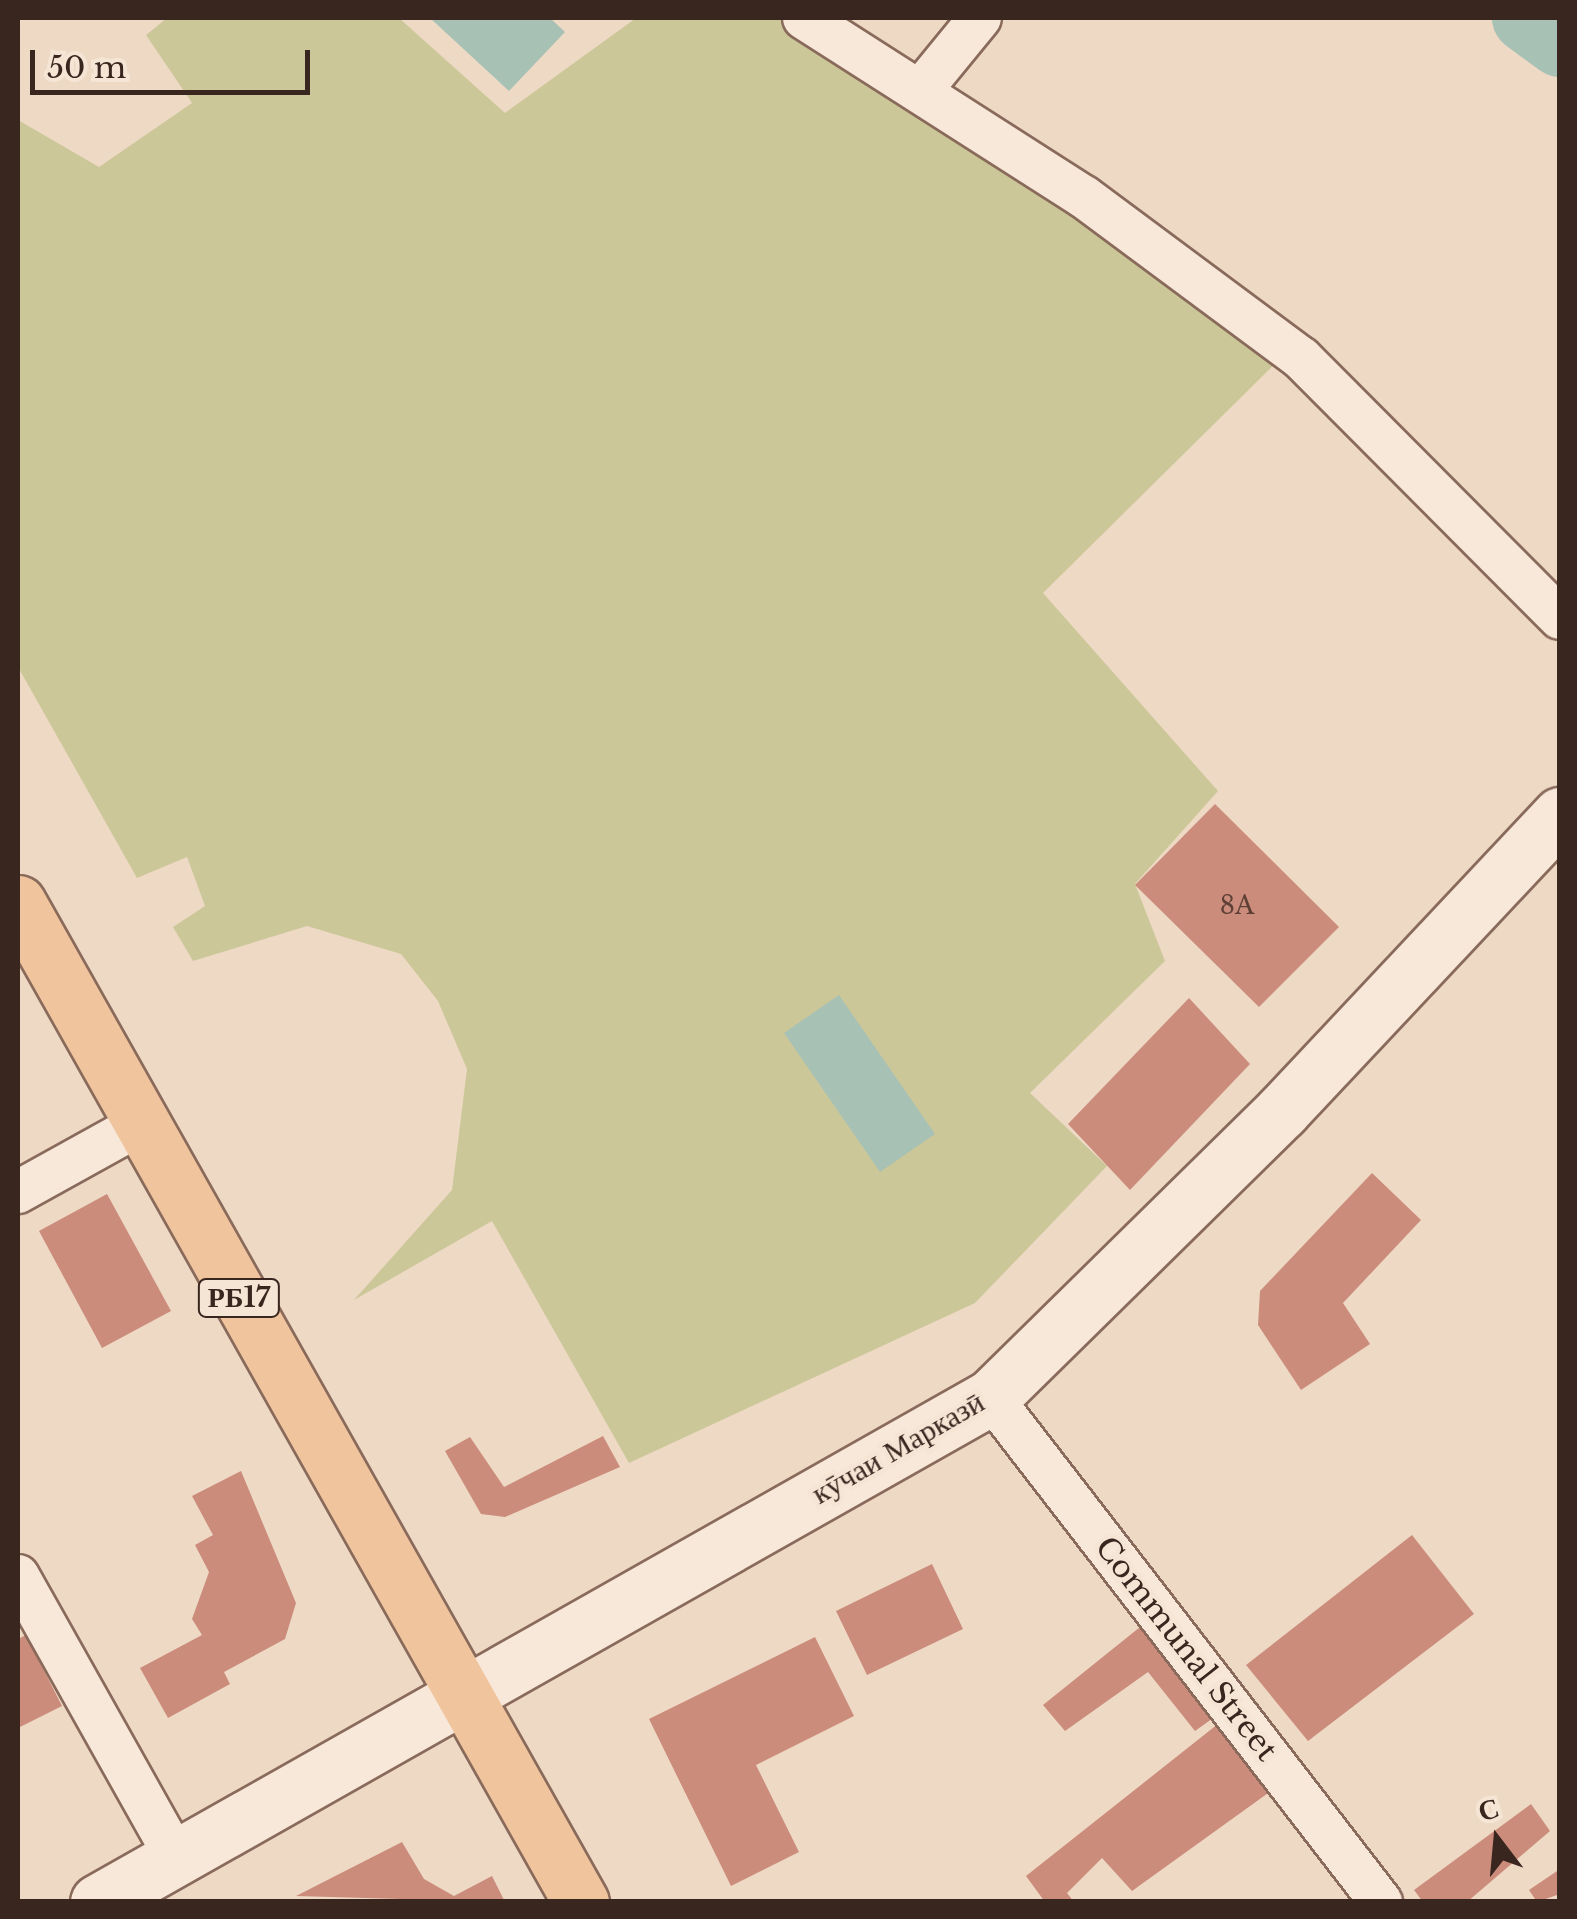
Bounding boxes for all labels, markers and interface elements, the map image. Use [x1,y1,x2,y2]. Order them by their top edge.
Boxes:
scale bar [35,30,315,92]
text: 50 m [47,49,126,86]
house number: 8A [1220,891,1254,921]
road number: РБ17 [196,1275,282,1321]
street label: кӯчаи Марказӣ [805,1384,991,1512]
street label: Communal Street [1087,1530,1285,1768]
north arrow [1447,1789,1547,1889]
text: С [1474,1790,1503,1829]

